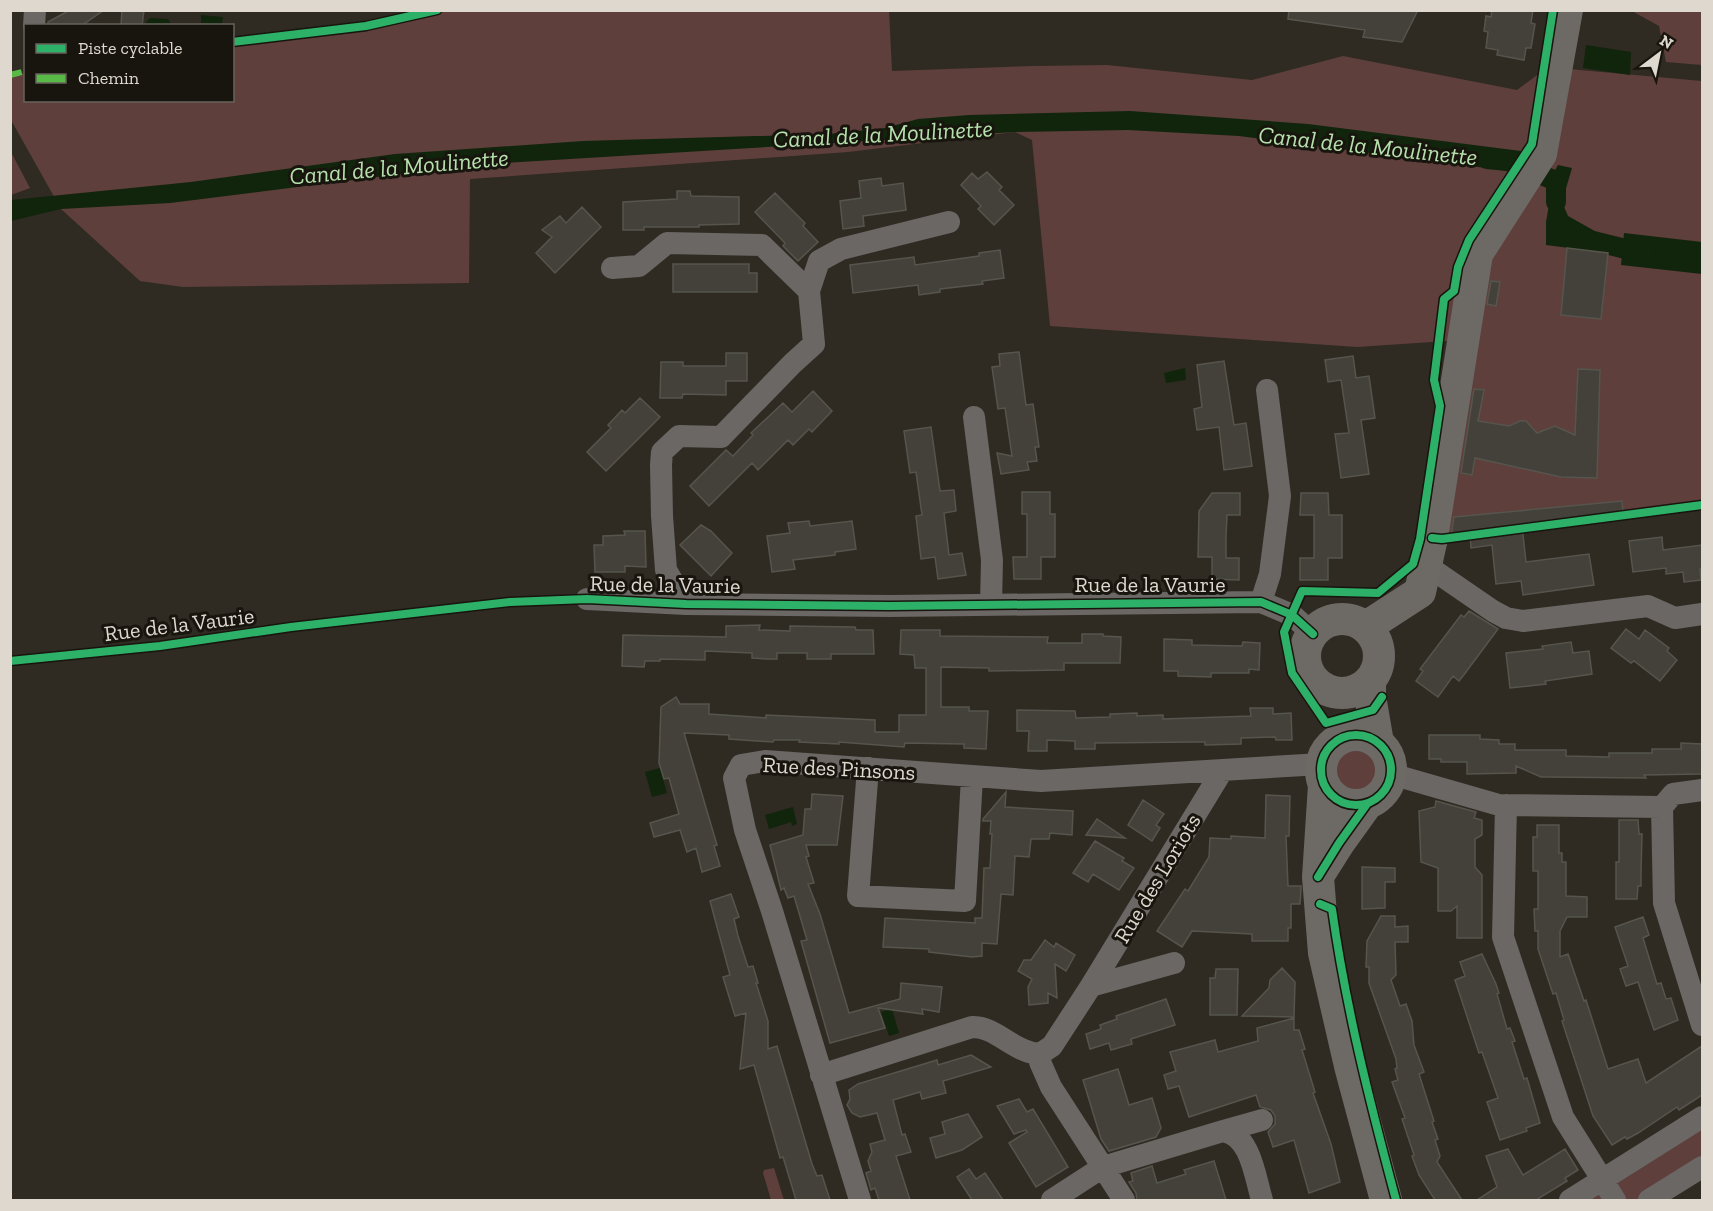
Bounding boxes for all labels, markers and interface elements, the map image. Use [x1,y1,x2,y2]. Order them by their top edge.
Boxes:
legend [24,24,234,102]
north arrow [1629,24,1689,84]
text: N [1656,30,1677,53]
text: Piste cyclable [78,37,182,59]
text: Chemin [78,67,140,89]
water label: Canal de la Moulinette [772,113,994,154]
water label: Canal de la Moulinette [1257,120,1479,171]
water label: Canal de la Moulinette [288,142,510,191]
street label: Rue de la Vaurie [589,570,741,599]
street label: Rue de la Vaurie [1075,571,1225,598]
street label: Rue de la Vaurie [102,602,256,647]
street label: Rue des Pinsons [762,751,916,786]
street label: Rue des Loriots [1108,809,1207,948]

